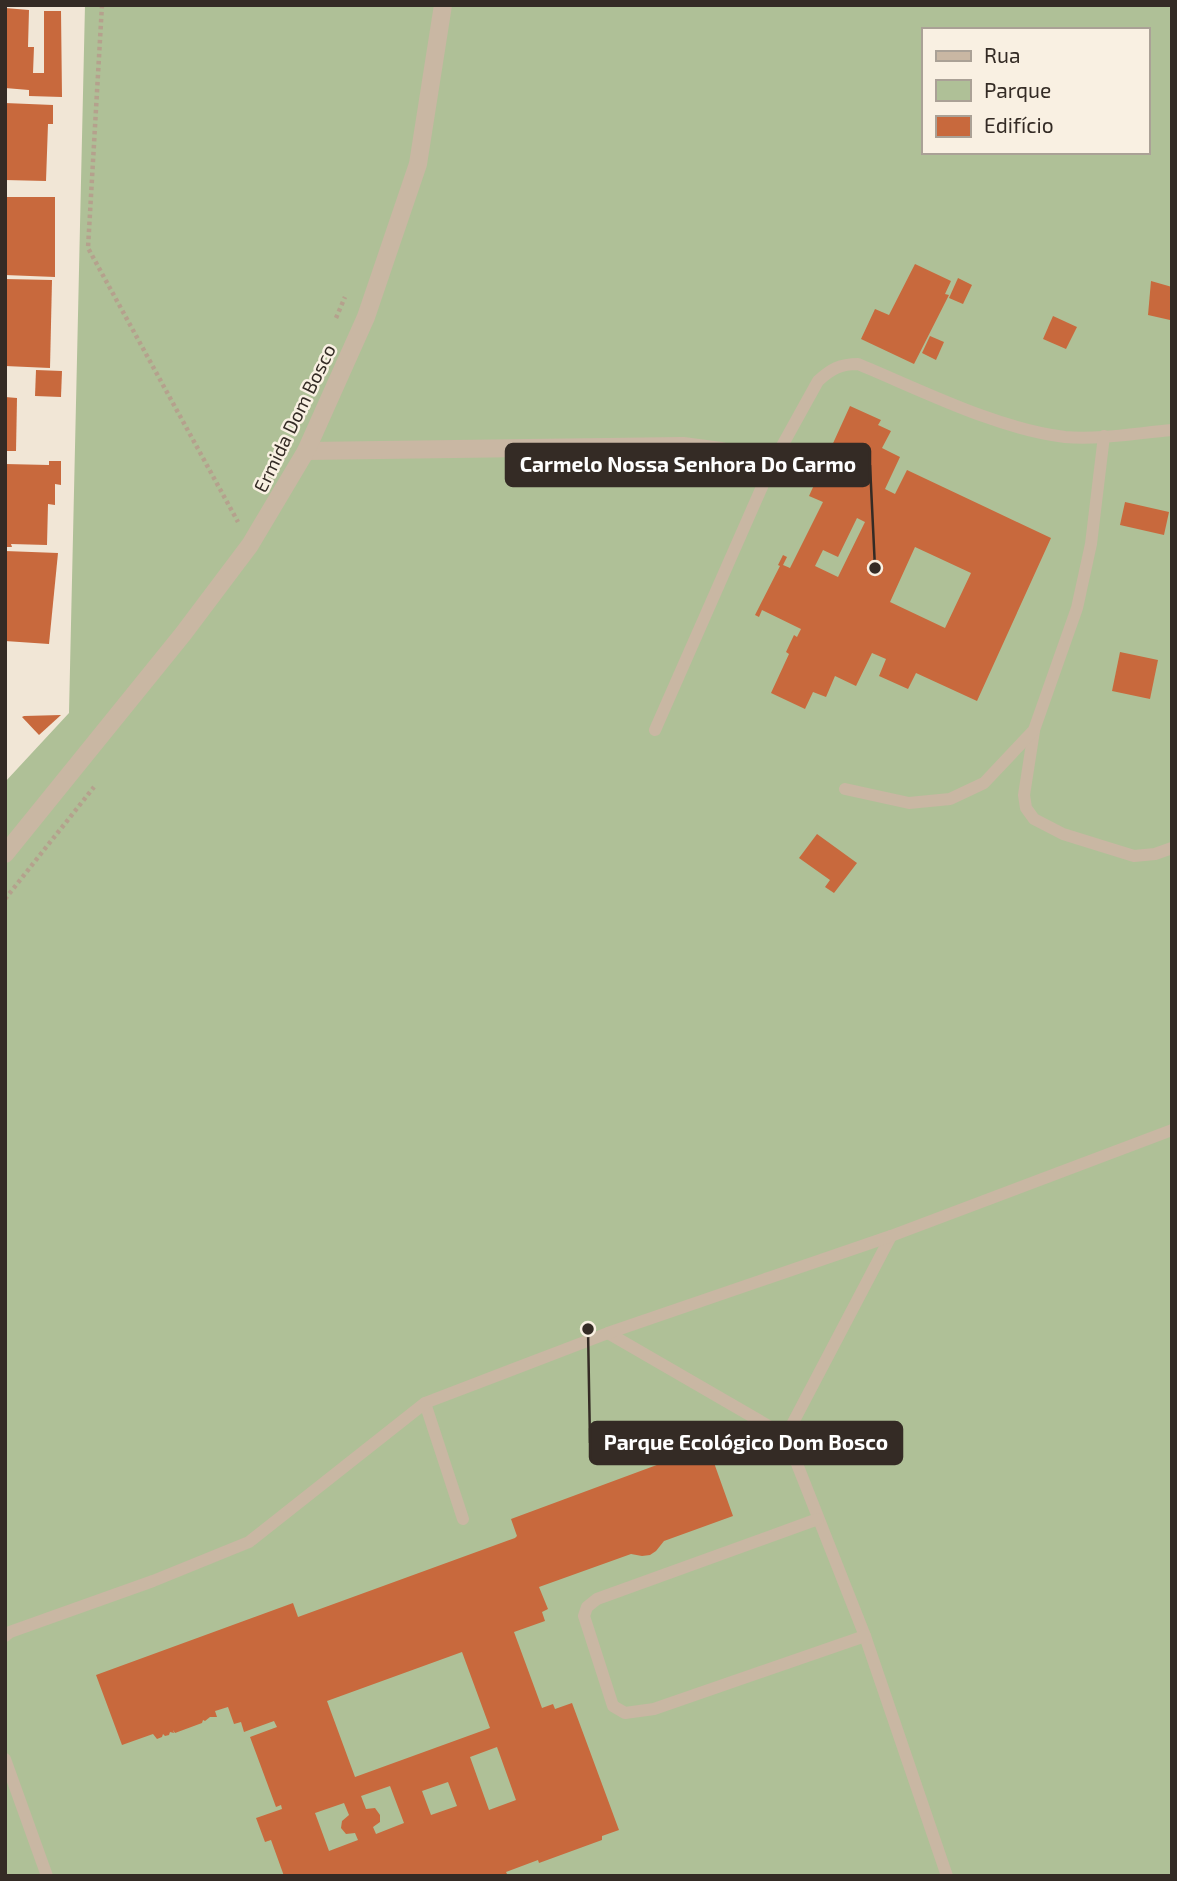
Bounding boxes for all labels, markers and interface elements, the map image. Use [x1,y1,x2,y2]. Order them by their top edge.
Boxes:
legend [922,28,1149,154]
text: Rua [984,42,1020,67]
text: Parque [984,77,1051,102]
text: Edifício [984,112,1054,137]
street label: Ermida Dom Bosco [248,340,340,496]
callout: Carmelo Nossa Senhora Do Carmo [506,444,870,486]
text: Carmelo Nossa Senhora Do Carmo [520,451,856,476]
callout: Parque Ecológico Dom Bosco [590,1422,902,1464]
text: Parque Ecológico Dom Bosco [604,1429,888,1454]

